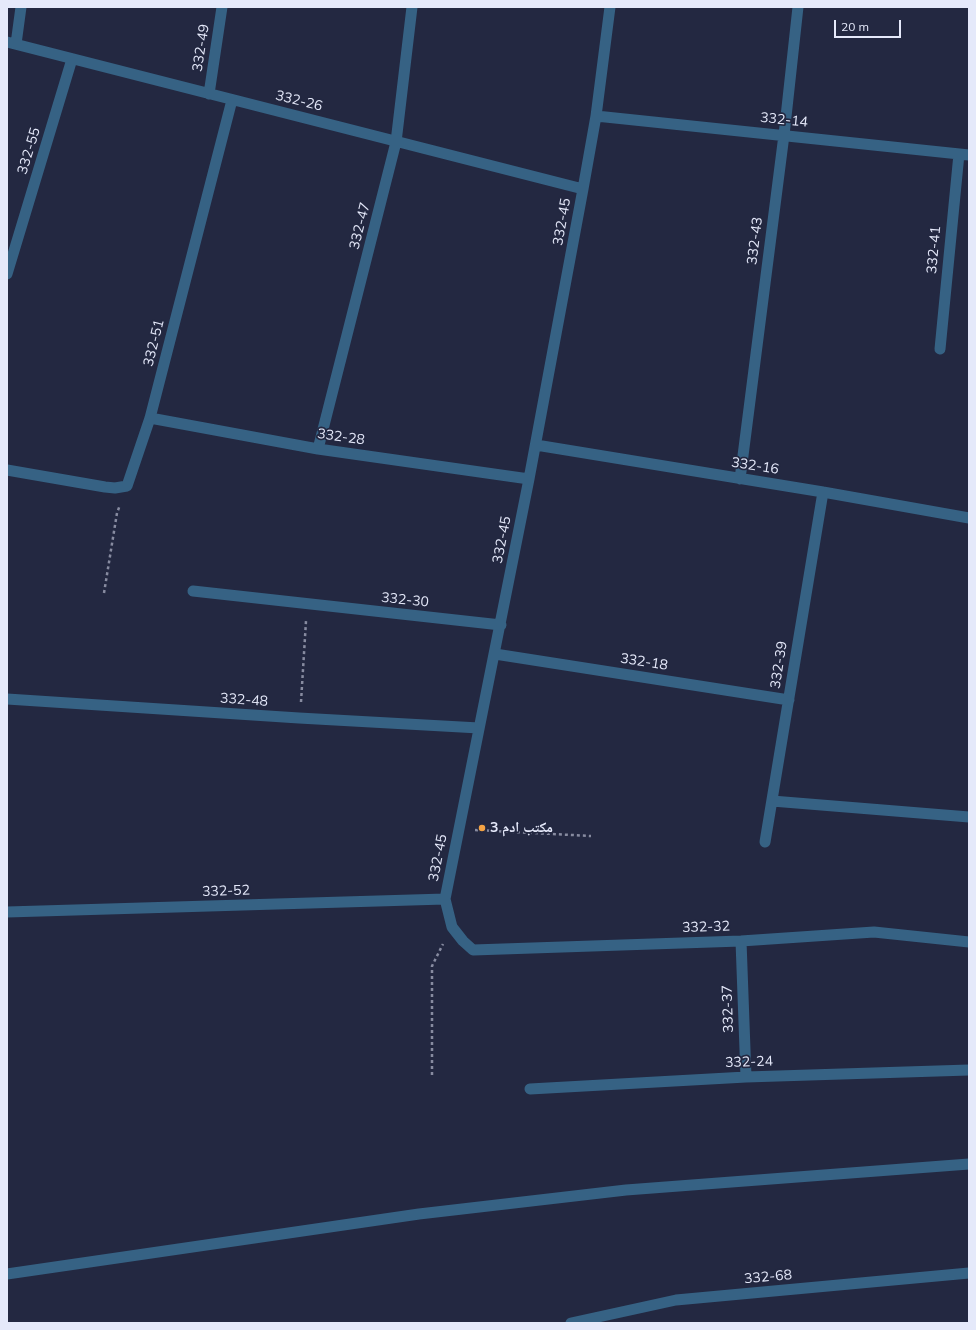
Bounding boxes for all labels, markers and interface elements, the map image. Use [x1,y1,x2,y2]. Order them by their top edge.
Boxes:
scale bar [836,12,903,38]
text: 20 m [841,19,869,34]
street label: 332-49 [189,23,213,73]
street label: 332-26 [274,87,324,115]
street label: 332-14 [759,109,809,131]
street label: 332-55 [14,126,44,176]
street label: 332-45 [550,197,574,247]
street label: 332-47 [346,201,374,251]
street label: 332-43 [744,216,766,266]
street label: 332-41 [924,225,944,275]
street label: 332-51 [140,318,168,368]
street label: 332-28 [316,425,366,449]
street label: 332-16 [730,454,780,478]
street label: 332-45 [489,515,515,565]
street label: 332-30 [380,589,430,611]
street label: 332-39 [767,640,791,690]
street label: 332-18 [619,650,669,674]
street label: 332-48 [219,690,269,710]
place label: مكتب ادم 3 [490,820,553,836]
marker: مكتب ادم 3 [477,823,487,833]
street label: 332-45 [425,833,451,883]
street label: 332-52 [202,882,250,900]
street label: 332-32 [682,918,730,936]
street label: 332-37 [719,985,737,1033]
street label: 332-24 [725,1053,773,1071]
street label: 332-68 [743,1267,793,1287]

